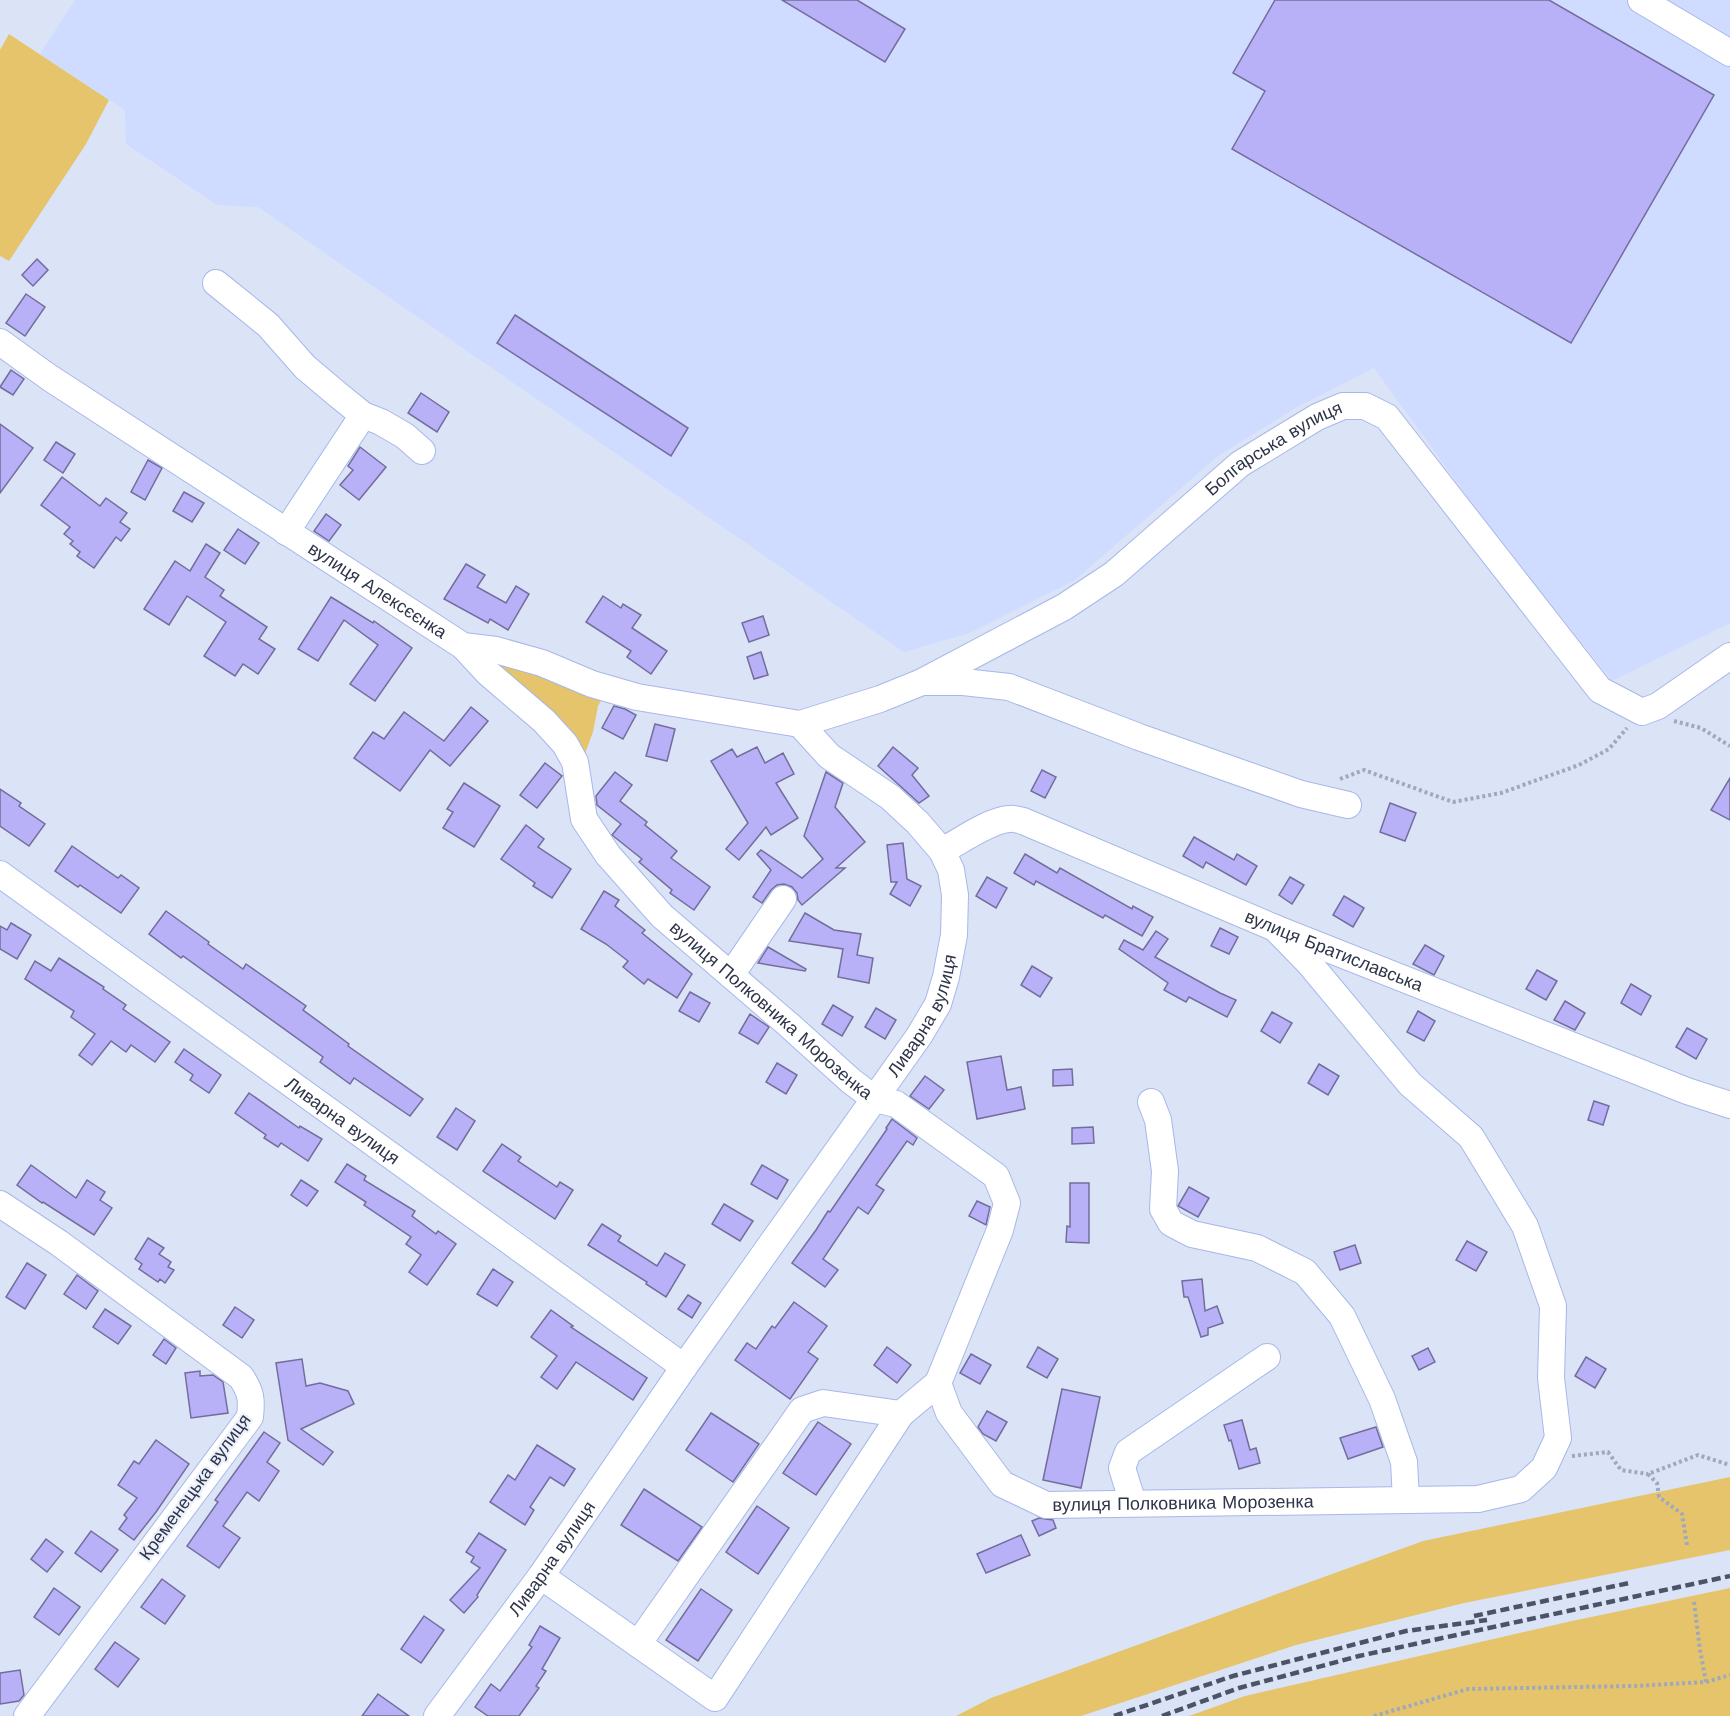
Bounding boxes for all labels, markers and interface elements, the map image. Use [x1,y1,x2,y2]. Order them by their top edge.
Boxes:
street label: Болгарська вулиця [1200,397,1345,500]
street label: вулиця Алексєєнка [305,538,452,643]
street label: вулиця Братиславська [1242,905,1427,996]
street label: вулиця Полковника Морозенка [666,917,878,1104]
street label: Ливарна вулиця [883,952,960,1081]
street label: Ливарна вулиця [281,1072,404,1169]
street label: Кременецька вулиця [135,1410,255,1564]
street label: вулиця Полковника Морозенка [1052,1490,1315,1515]
street label: Ливарна вулиця [504,1497,599,1620]

